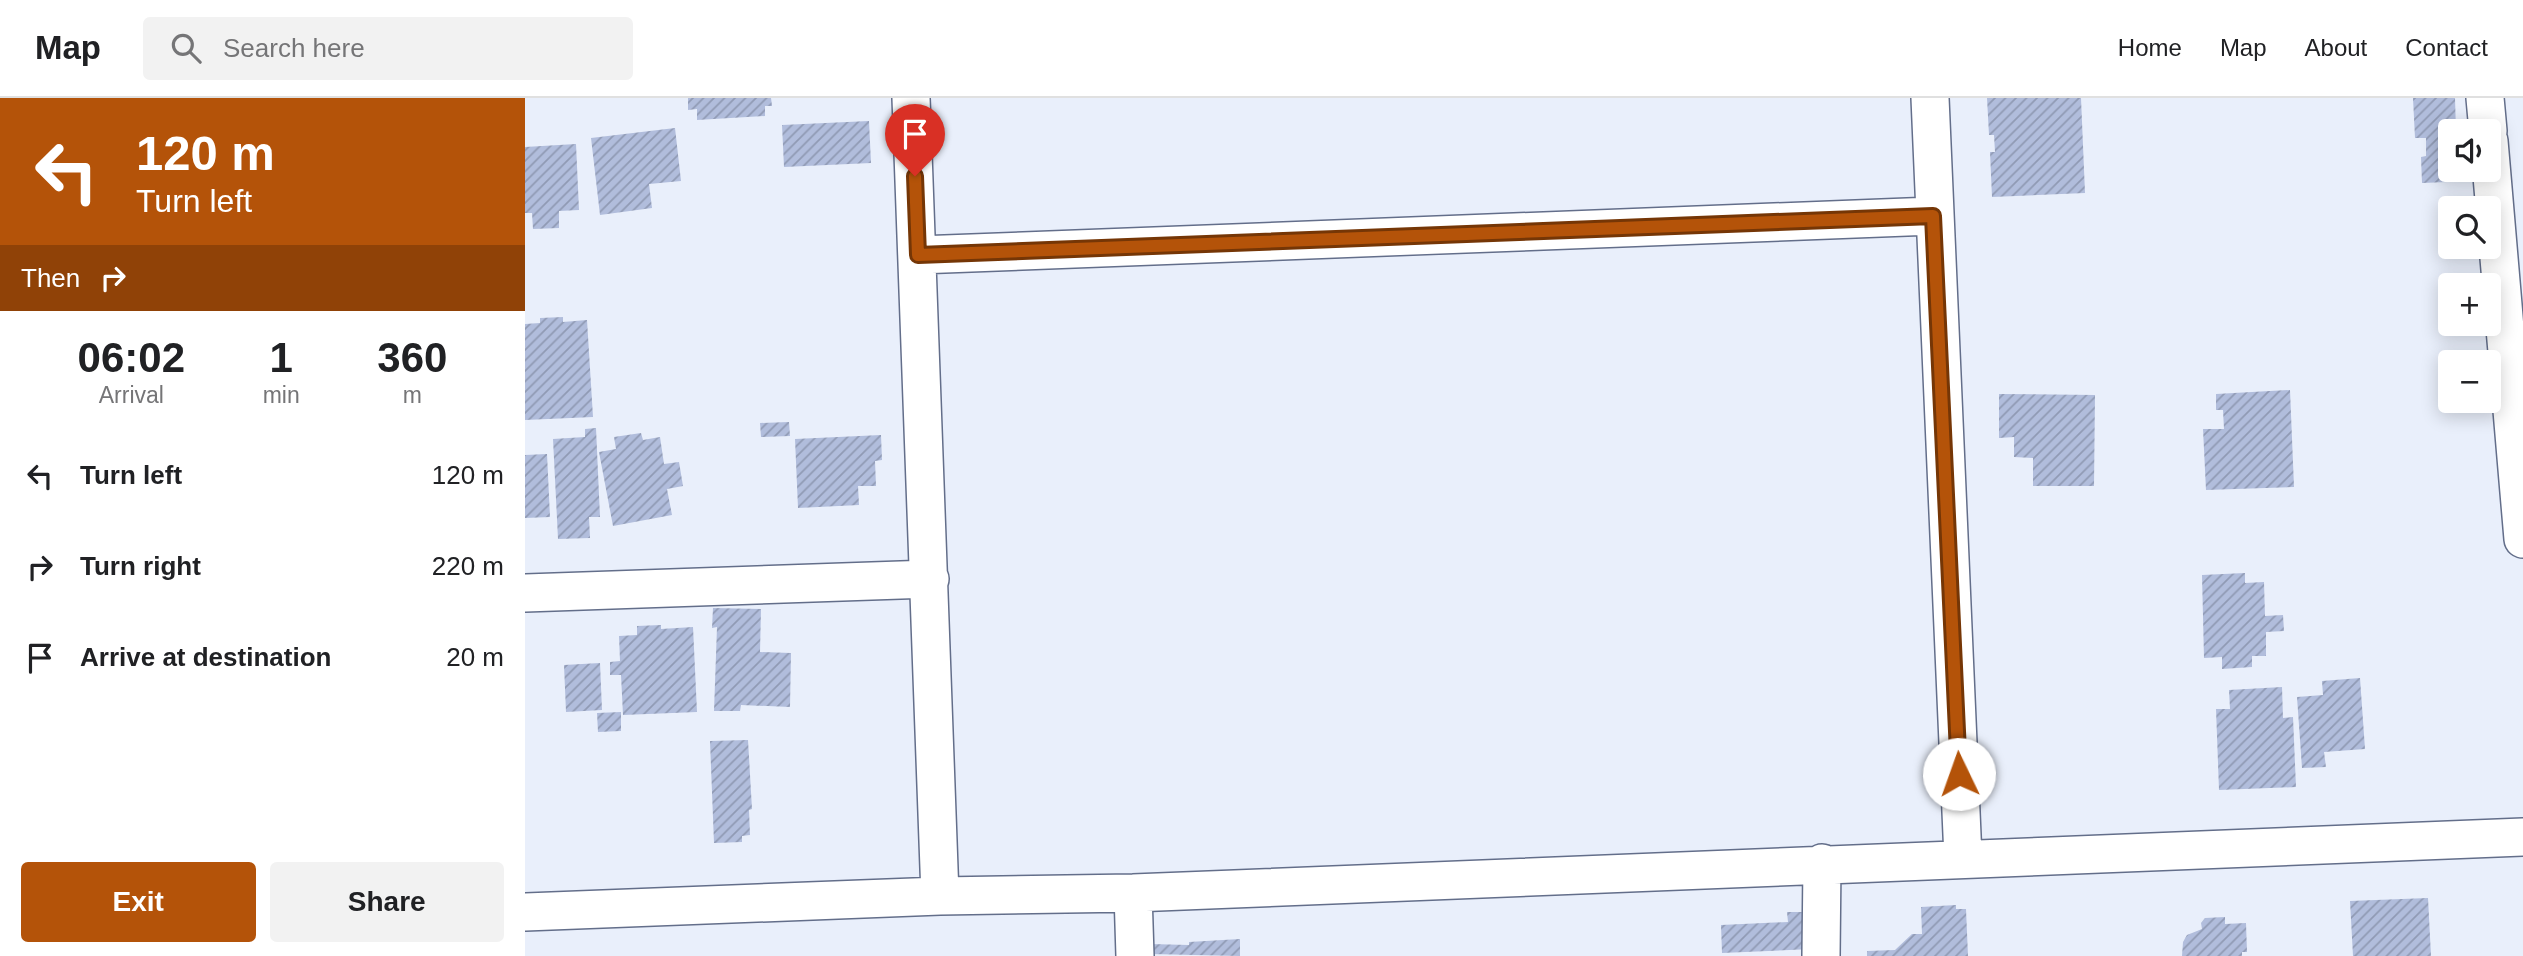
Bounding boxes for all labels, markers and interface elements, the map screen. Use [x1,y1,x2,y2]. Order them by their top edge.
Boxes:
search box [143,17,633,80]
text: Map [35,29,101,66]
icon: search [167,29,205,67]
text: Search here [223,33,365,63]
text: Home [2118,34,2182,61]
text: Map [2220,34,2267,61]
text: About [2305,34,2367,61]
text: Contact [2405,34,2488,61]
pin [885,104,945,176]
icon: arrive [896,115,934,153]
map controls [2438,119,2501,413]
button: sound [2438,119,2501,182]
icon: left [21,126,112,217]
text: 120 m [136,126,275,180]
text: Turn left [136,183,252,219]
button: search [2438,196,2501,259]
icon: right [94,259,132,297]
text: Then [21,263,80,293]
button: + [2438,273,2501,336]
text: 06:02 [78,334,185,381]
text: 1 [269,334,293,381]
text: 360 [377,334,447,381]
button: − [2438,350,2501,413]
text: Arrival [99,382,164,408]
text: min [263,382,300,408]
text: m [403,382,422,408]
icon: left [21,457,59,495]
text: Turn left [80,460,182,490]
text: 120 m [432,460,504,490]
icon: right [21,548,59,586]
text: Turn right [80,551,201,581]
text: 220 m [432,551,504,581]
icon: arrive [21,639,59,677]
text: Arrive at destination [80,642,331,672]
text: 20 m [446,642,504,672]
position arrow [1922,737,1996,811]
button: Exit [21,862,256,942]
button: Share [270,862,504,942]

